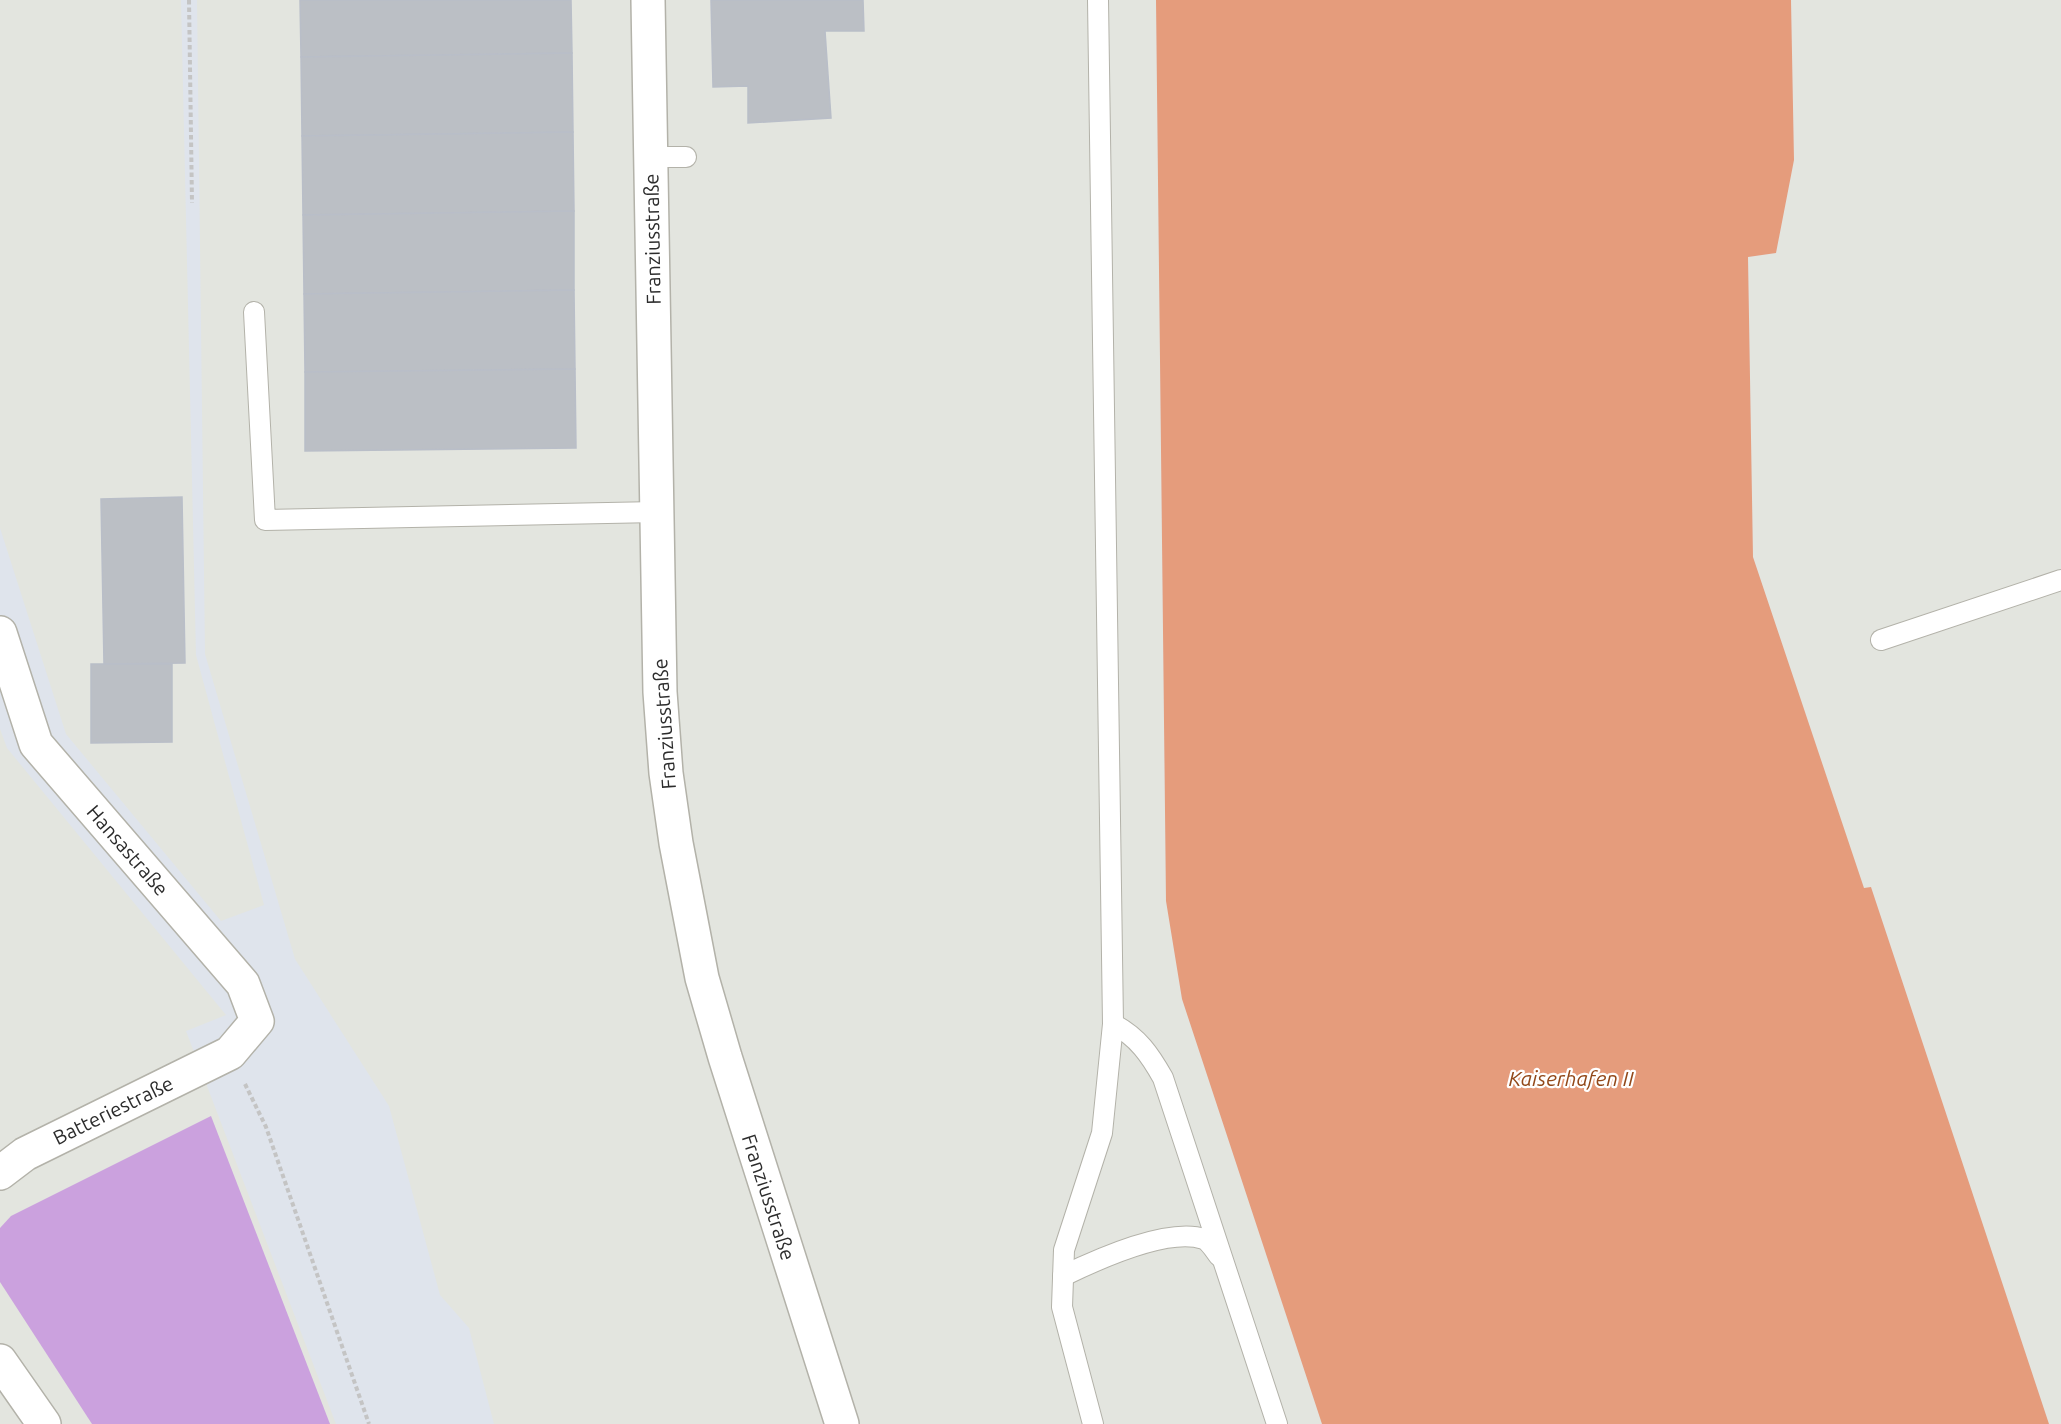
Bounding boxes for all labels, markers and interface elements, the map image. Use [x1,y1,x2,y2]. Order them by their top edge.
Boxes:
street label: Franziusstraße [639,173,665,305]
street label: Franziusstraße [648,658,680,790]
street label: Hansastraße [83,800,173,900]
water label: Kaiserhafen II [1509,1066,1634,1090]
street label: Batteriestraße [49,1071,177,1149]
street label: Franziusstraße [738,1131,800,1263]

